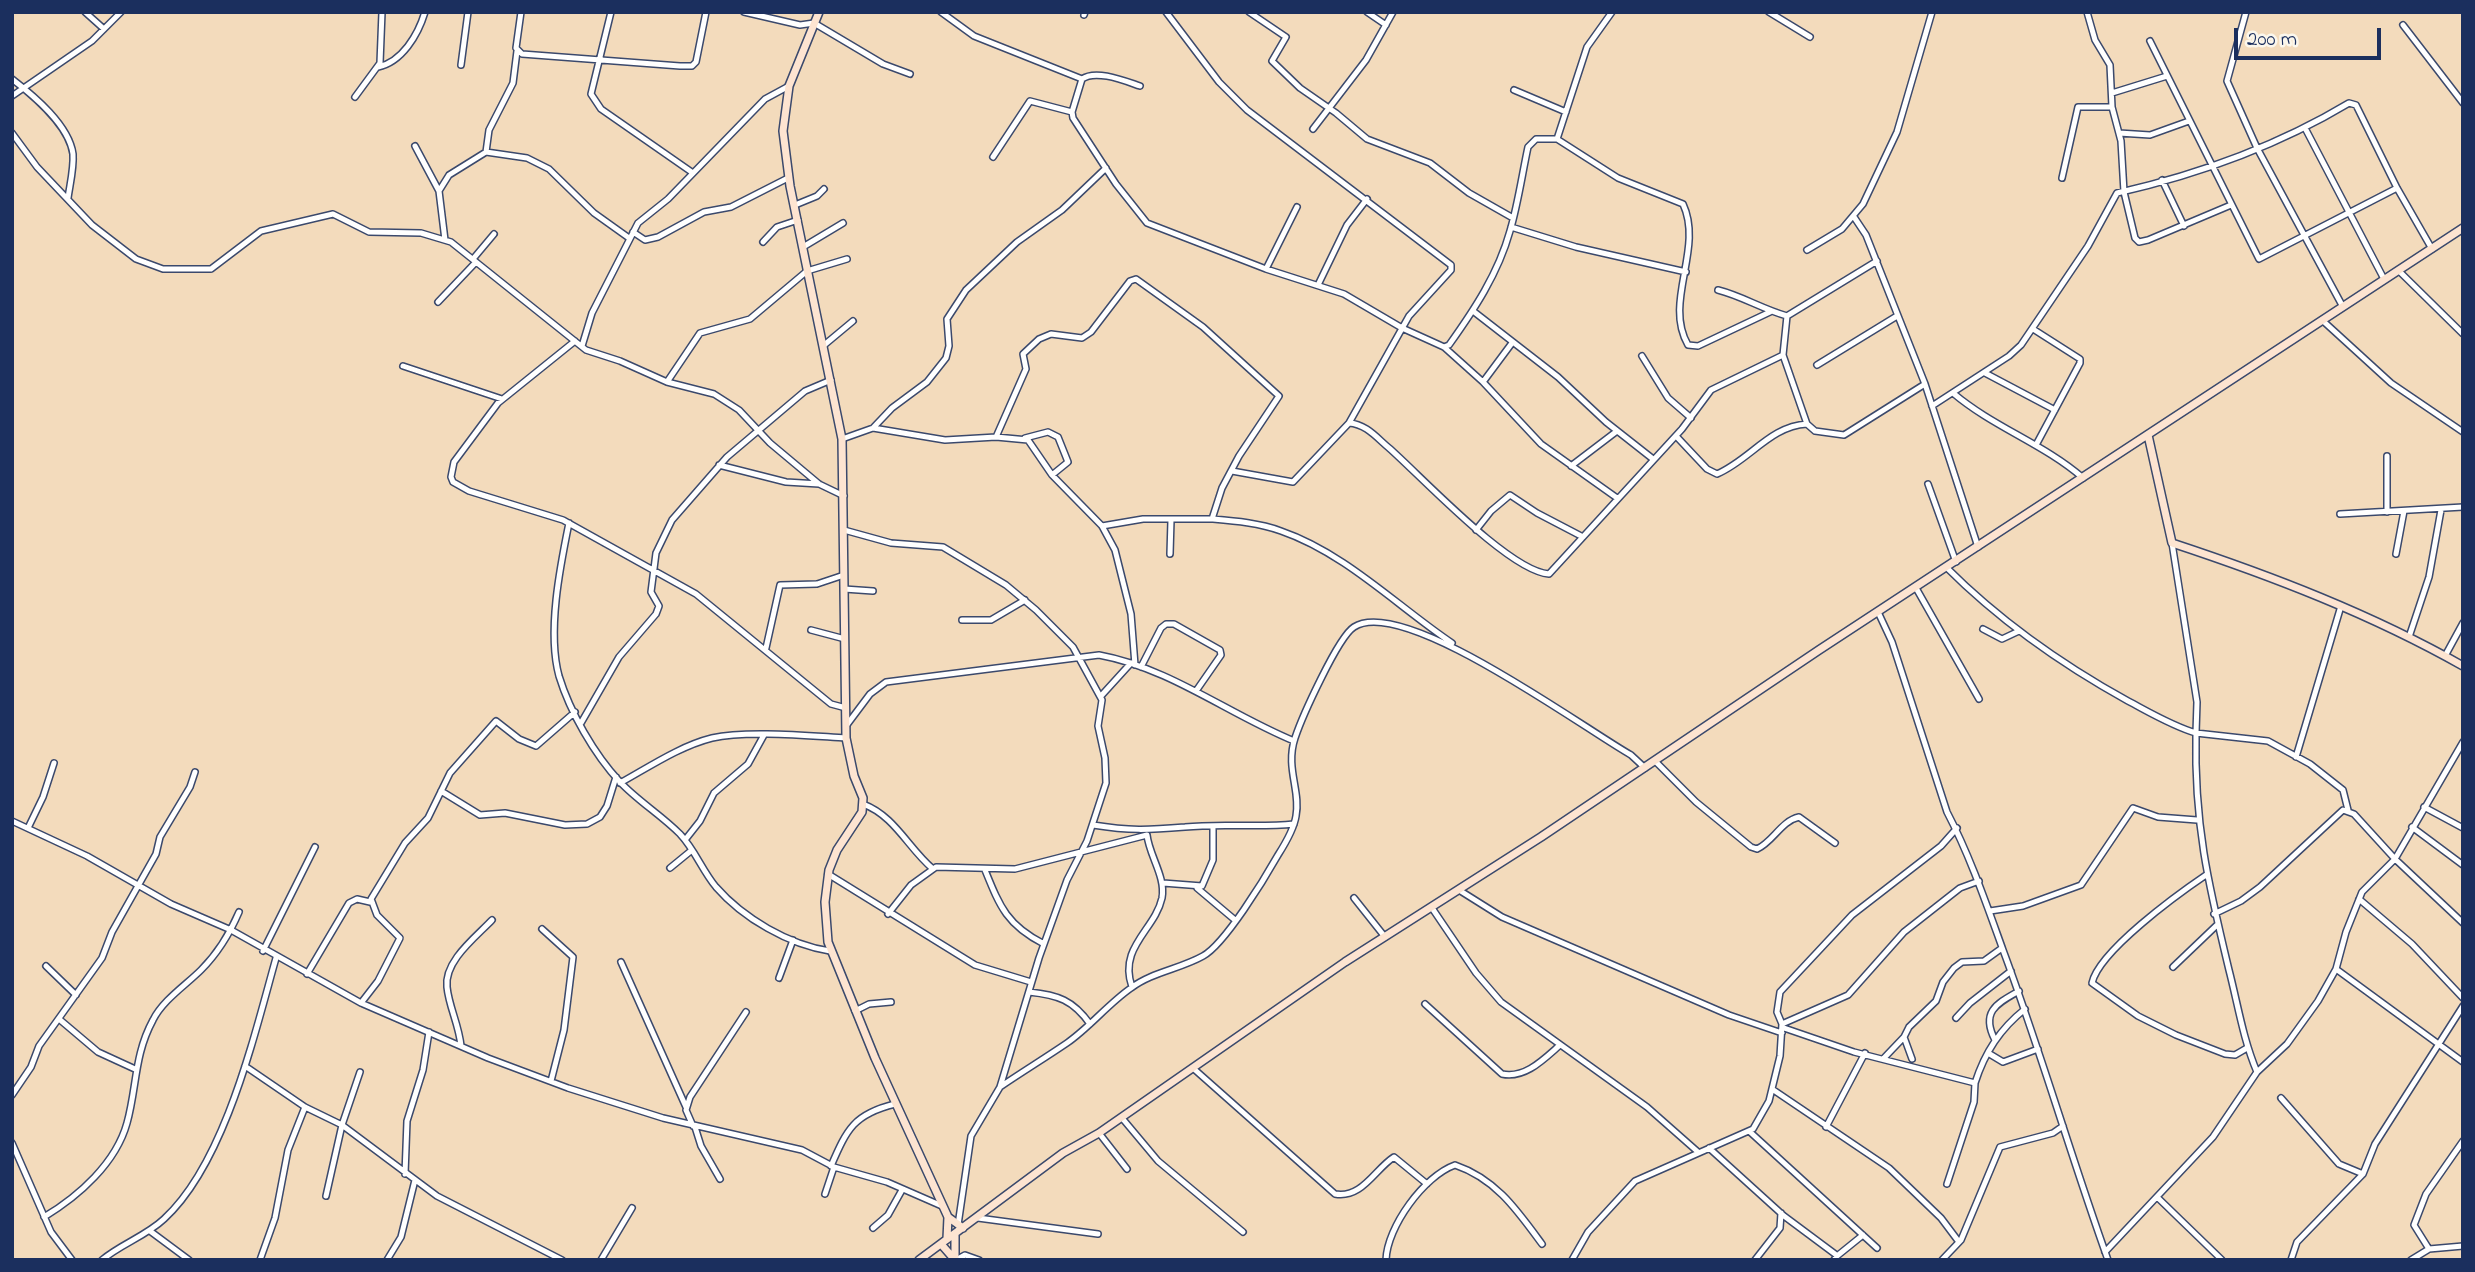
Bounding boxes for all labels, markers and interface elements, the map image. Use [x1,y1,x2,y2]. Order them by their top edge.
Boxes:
scale bar [2237,14,2384,58]
text: 200 m [2247,25,2297,55]

